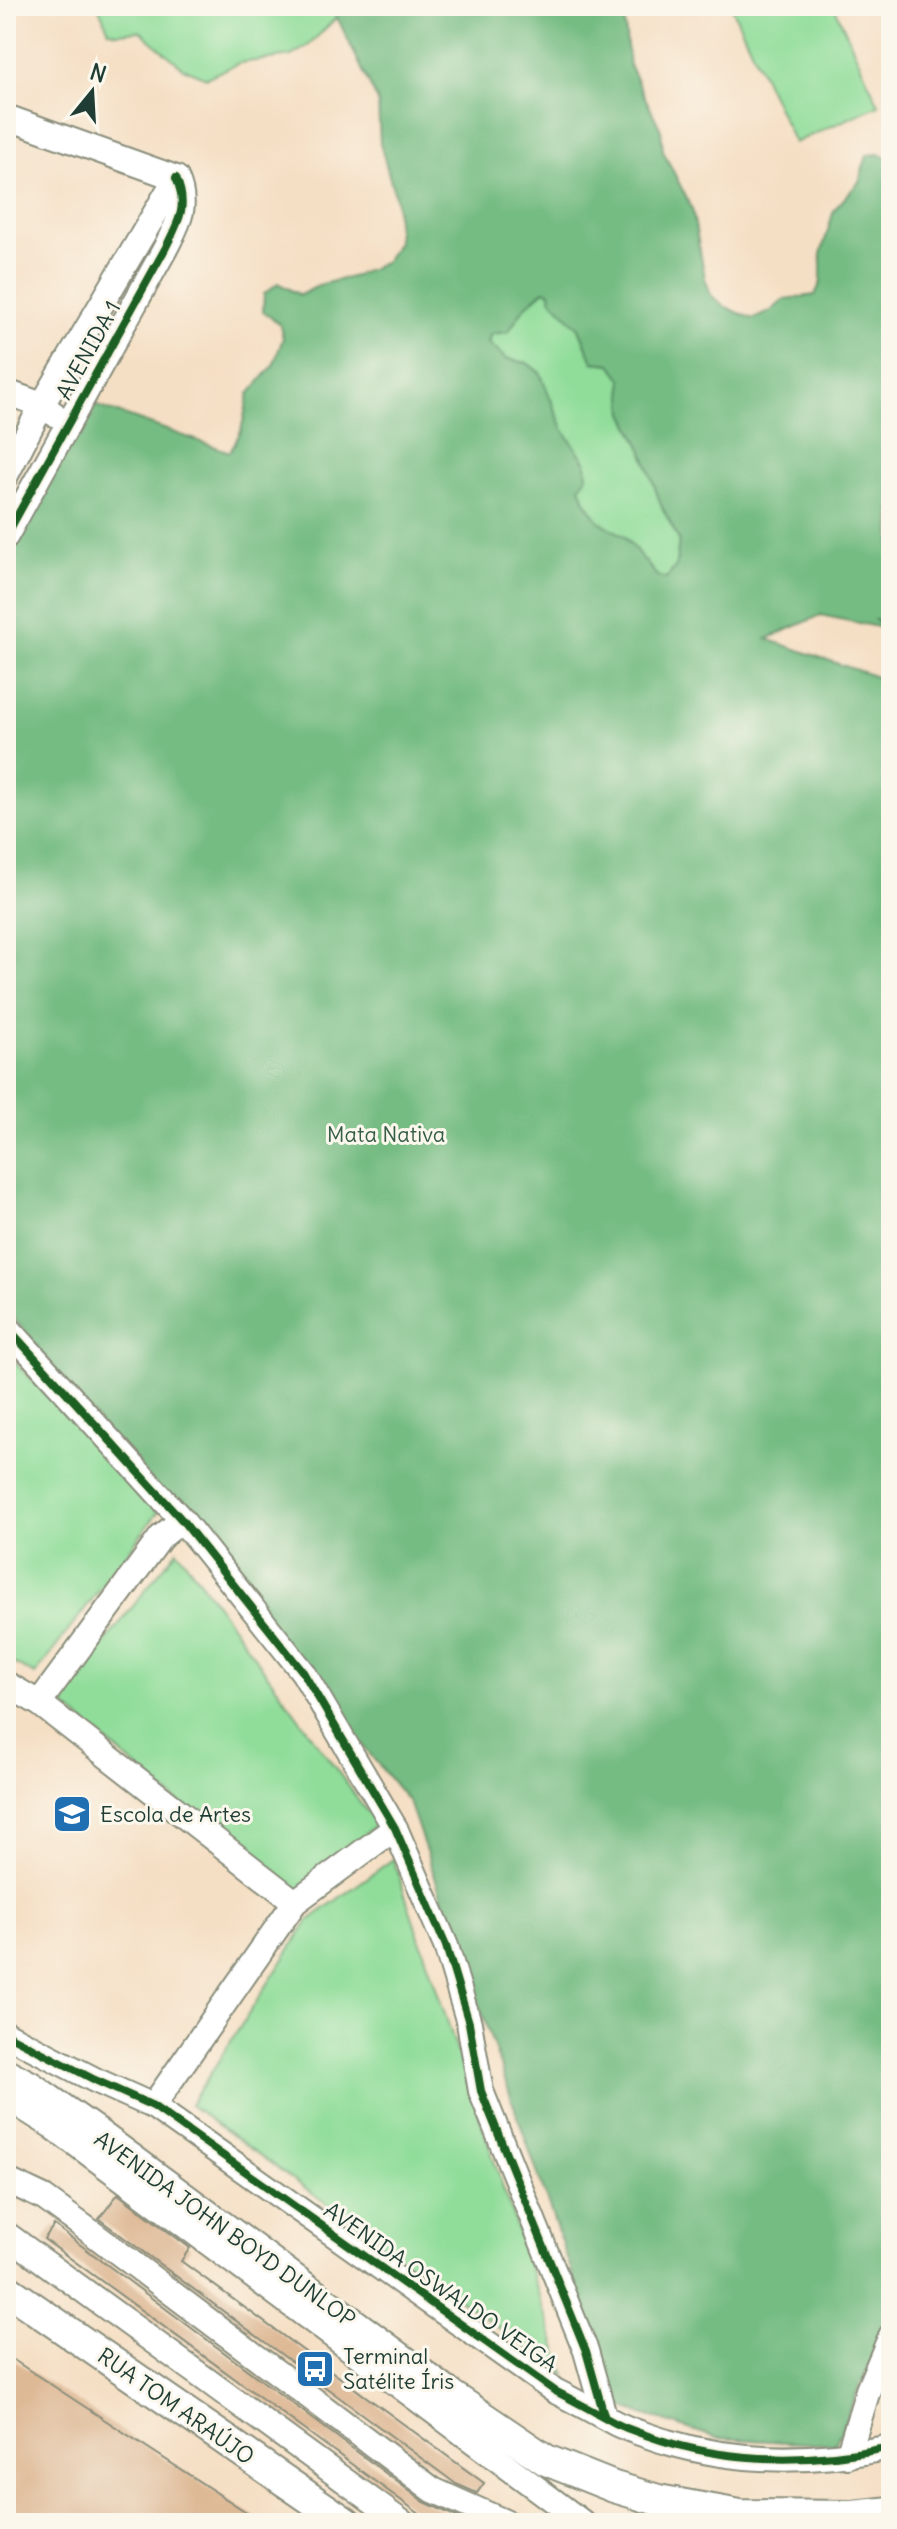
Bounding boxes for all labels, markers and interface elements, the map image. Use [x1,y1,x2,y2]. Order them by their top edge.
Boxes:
north arrow [52,52,132,132]
text: N [87,57,110,89]
street label: AVENIDA 1 [49,296,127,404]
park label: Mata Nativa [327,1120,445,1148]
school or university icon: Escola de Artes [51,1793,93,1835]
place label: Escola de Artes [100,1800,251,1828]
street label: AVENIDA JOHN BOYD DUNLOP [89,2125,361,2333]
street label: AVENIDA OSWALDO VEIGA [319,2196,563,2378]
street label: RUA TOM ARAÚJO [92,2342,260,2470]
place label: Terminal Satélite Íris [343,2342,454,2395]
bus stop icon: Terminal Satélite Íris [294,2348,336,2390]

